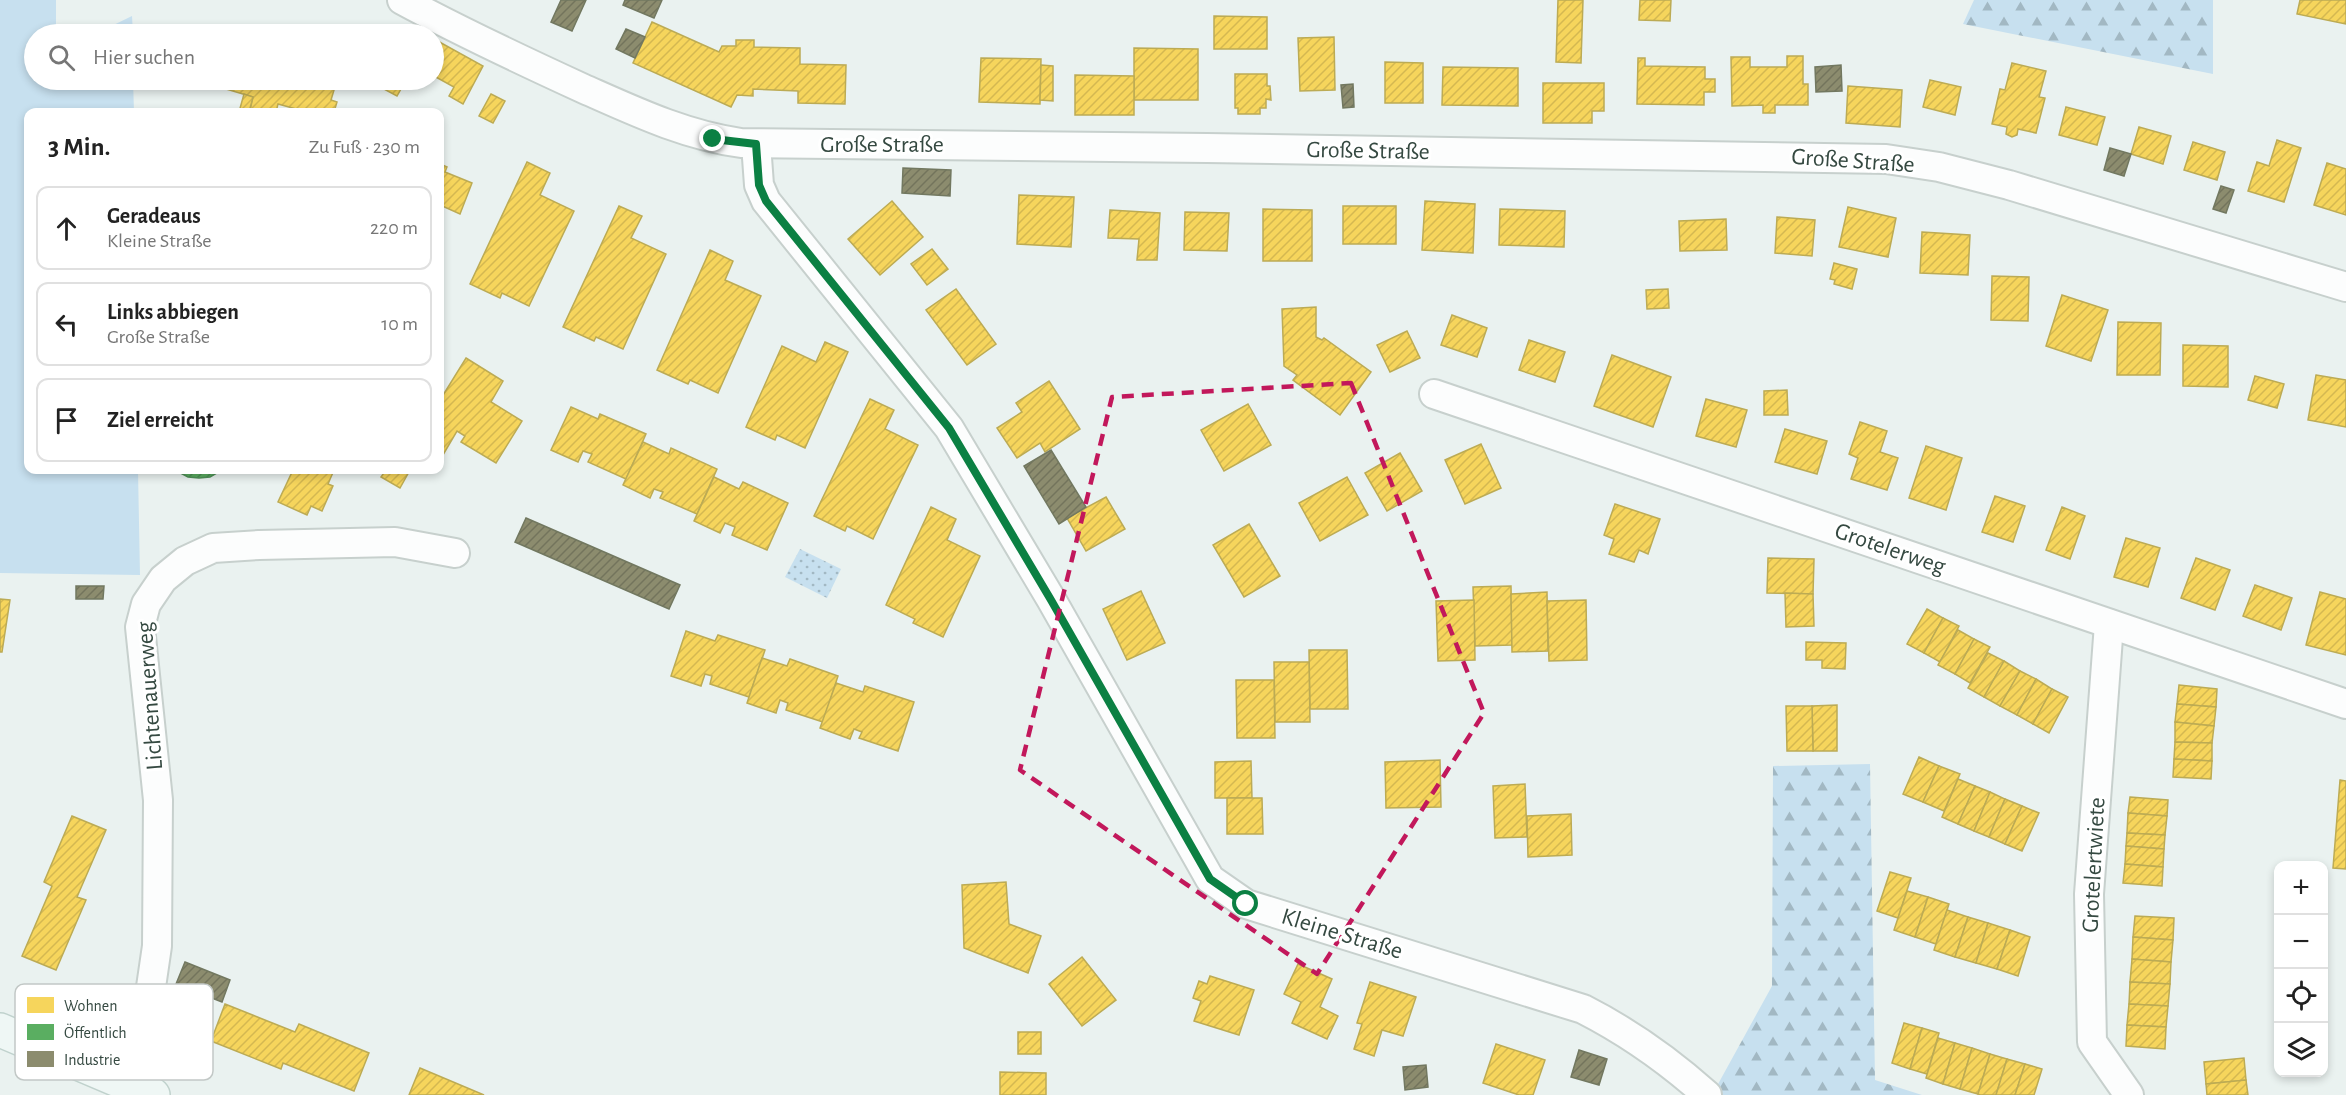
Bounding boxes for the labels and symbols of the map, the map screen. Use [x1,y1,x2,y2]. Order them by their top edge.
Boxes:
route end [699,125,725,151]
street label: Große Straße [820,133,944,157]
street label: Große Straße [1306,138,1430,164]
street label: Große Straße [1791,145,1915,177]
street label: Grotelerweg [1832,519,1949,579]
street label: Lichtenauerweg [133,621,167,771]
street label: Grotelertwiete [2078,797,2110,933]
route start [1232,890,1258,916]
street label: Kleine Straße [1279,904,1405,964]
legend [15,984,213,1080]
text: Wohnen [64,998,118,1014]
text: Öffentlich [64,1023,127,1041]
text: Industrie [64,1052,120,1068]

